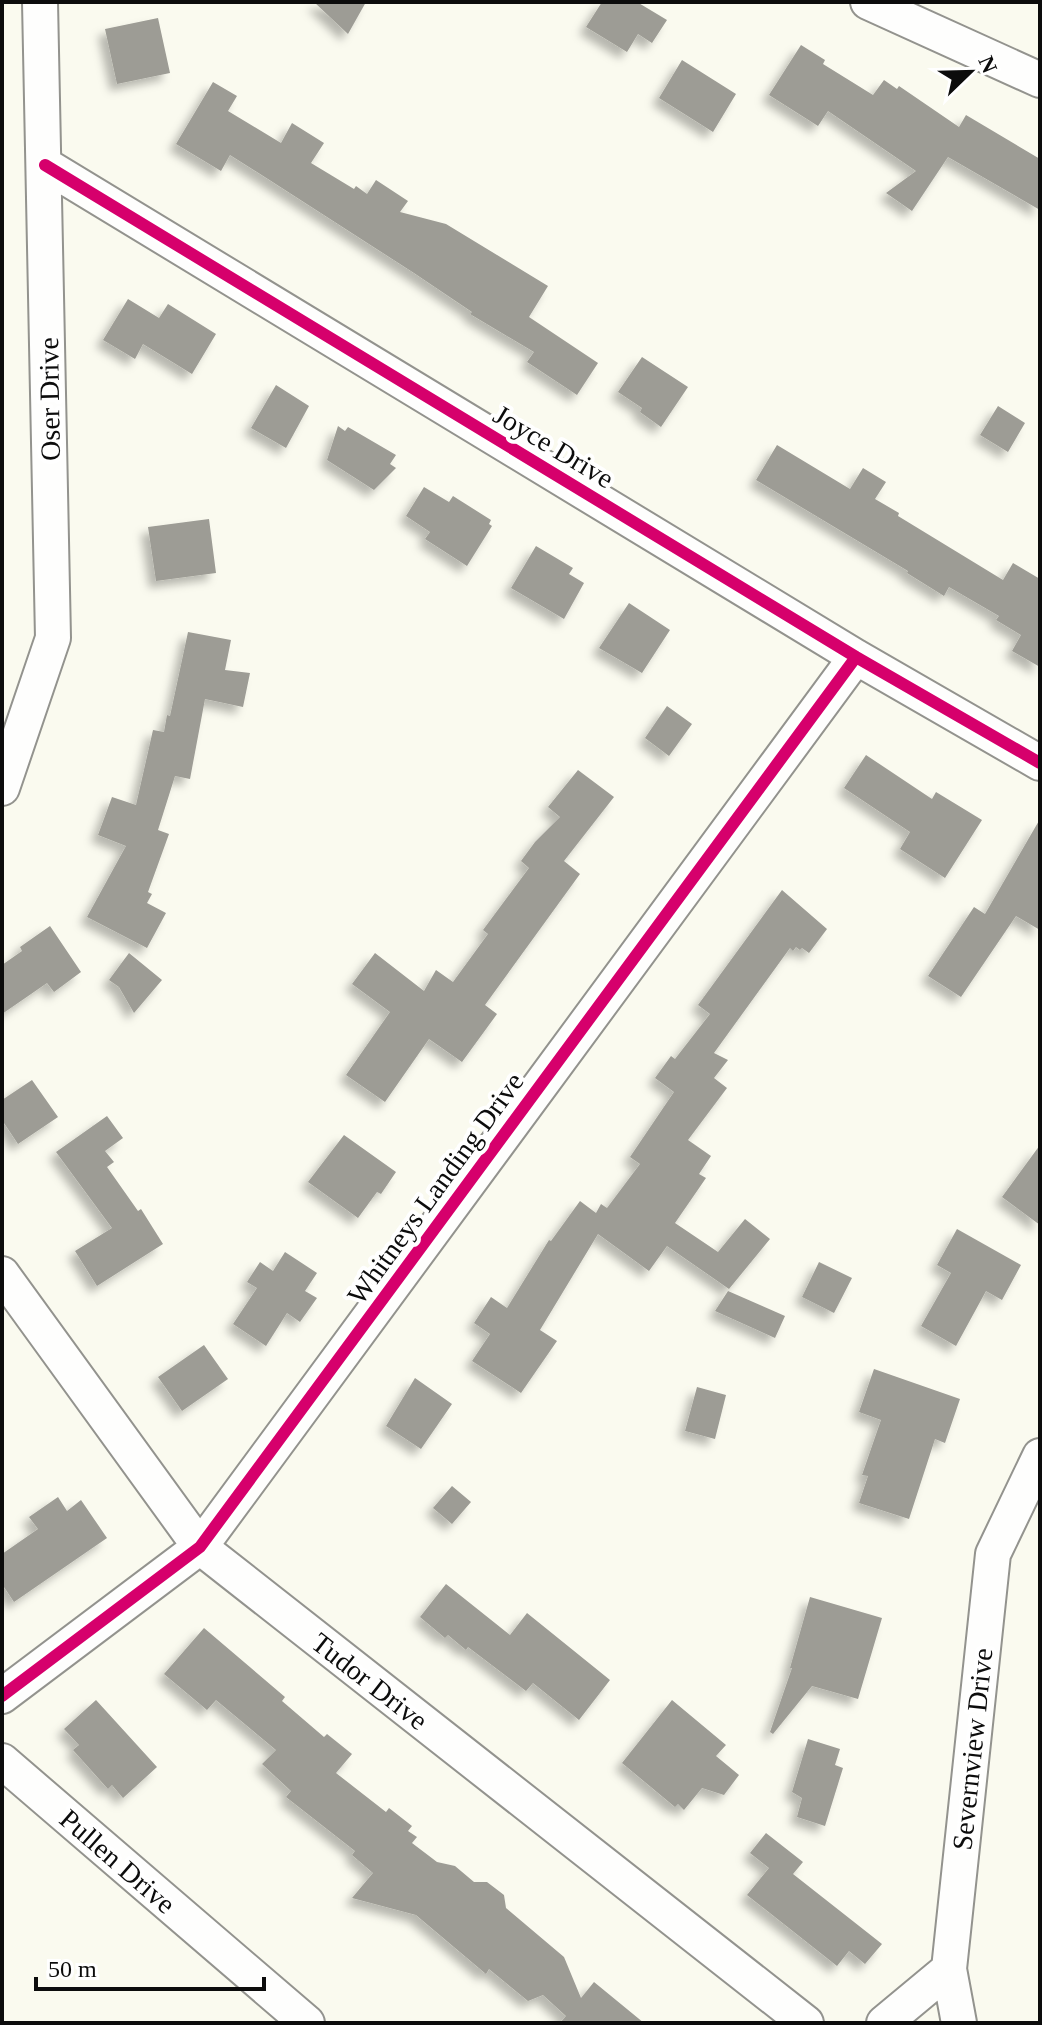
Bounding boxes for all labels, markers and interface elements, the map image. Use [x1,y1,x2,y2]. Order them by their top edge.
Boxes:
north arrow [930,32,1010,112]
text: N [973,52,1003,77]
street label: Oser Drive [33,337,66,461]
street label: Joyce Drive [488,399,619,494]
street label: Whitneys Landing Drive [341,1067,530,1310]
street label: Tudor Drive [306,1627,434,1736]
street label: Severnview Drive [946,1647,999,1852]
street label: Pullen Drive [54,1803,182,1920]
scale bar [36,1941,264,1991]
text: 50 m [48,1956,97,1982]

